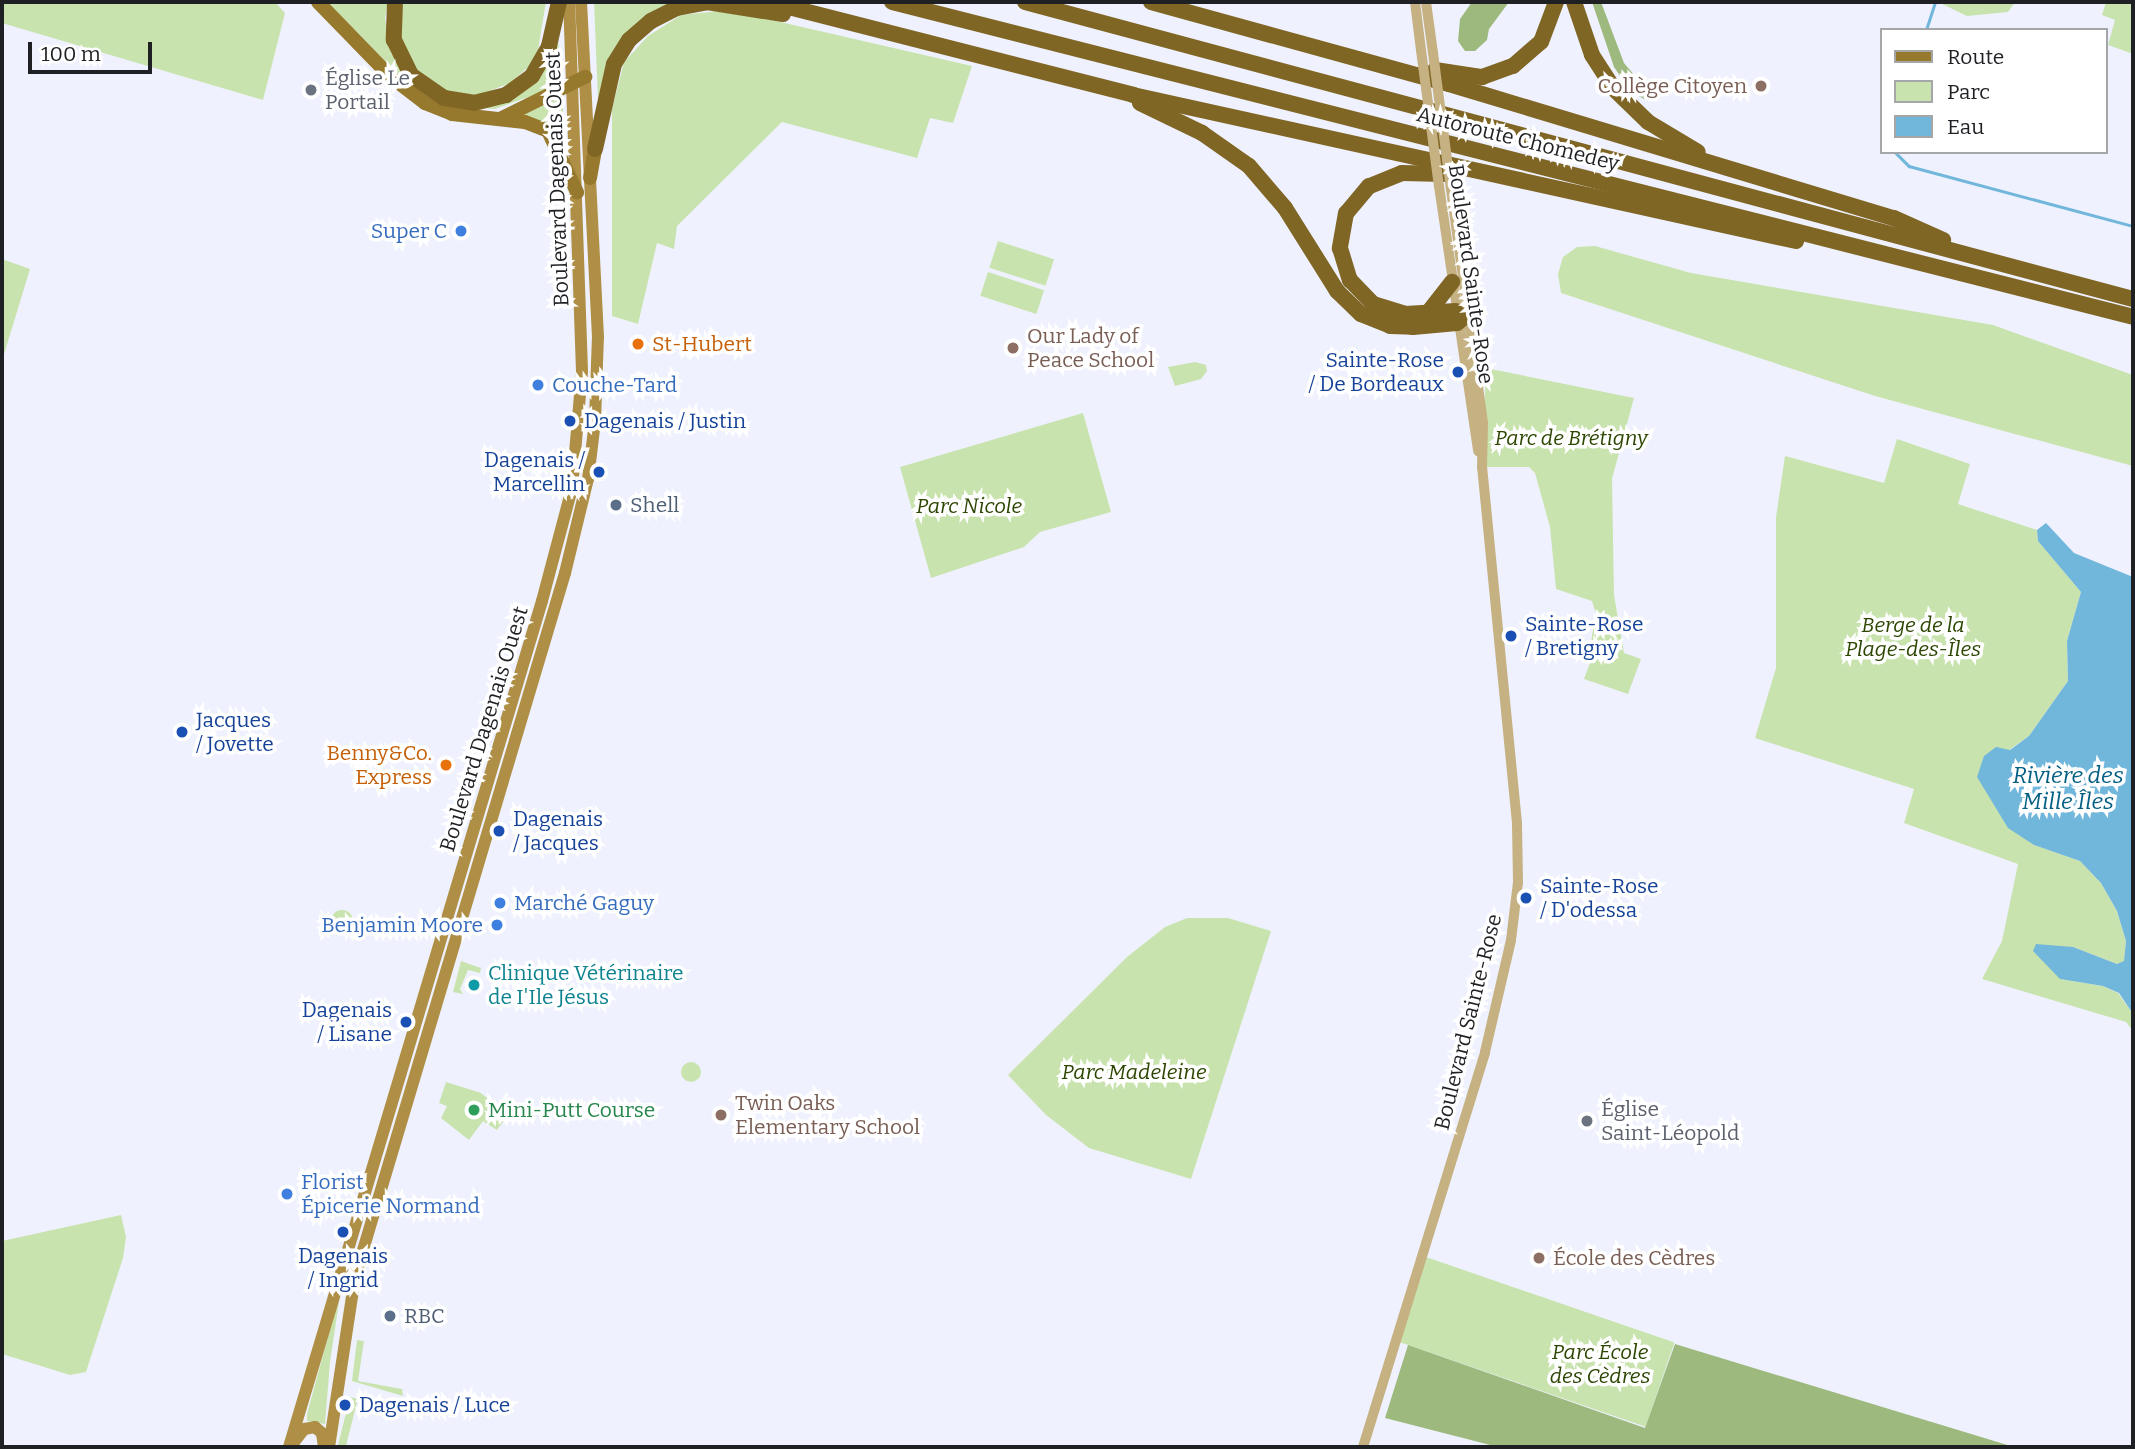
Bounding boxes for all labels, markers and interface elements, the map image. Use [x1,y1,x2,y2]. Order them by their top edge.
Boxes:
scale bar [32,28,156,72]
legend [1880,28,2107,154]
text: 100 m [41,41,101,67]
text: Route [1947,44,2004,70]
street label: Boulevard Dagenais Ouest [540,51,574,307]
place label: Église Le Portail [325,65,410,115]
place label: Collège Citoyen [1598,73,1747,99]
marker: Collège Citoyen [1753,78,1769,94]
text: Parc [1947,79,1990,105]
marker: Église Le Portail [303,82,319,98]
street label: Autoroute Chomedey [1414,102,1622,176]
text: Eau [1947,114,1984,140]
street label: Boulevard Sainte-Rose [1443,163,1499,385]
place label: Super C [371,218,447,244]
marker: Super C [453,223,469,239]
place label: Our Lady of Peace School [1027,323,1154,373]
place label: St-Hubert [652,331,752,357]
marker: St-Hubert [630,336,646,352]
marker: Our Lady of Peace School [1005,340,1021,356]
place label: Sainte-Rose / De Bordeaux [1308,347,1444,397]
marker: Sainte-Rose / De Bordeaux [1450,364,1466,380]
place label: Couche-Tard [552,372,677,398]
marker: Couche-Tard [530,377,546,393]
place label: Dagenais / Justin [584,408,746,434]
marker: Dagenais / Justin [562,413,578,429]
park label: Parc de Brétigny [1494,425,1648,451]
place label: Dagenais / Marcellin [484,447,585,497]
marker: Dagenais / Marcellin [591,464,607,480]
place label: Shell [630,492,679,518]
park label: Parc Nicole [916,493,1022,519]
marker: Shell [608,497,624,513]
street label: Boulevard Dagenais Ouest [435,603,533,855]
place label: Sainte-Rose / Bretigny [1525,611,1644,661]
park label: Berge de la Plage-des-Îles [1845,612,1981,662]
marker: Sainte-Rose / Bretigny [1503,628,1519,644]
place label: Jacques / Jovette [196,707,274,757]
marker: Jacques / Jovette [174,724,190,740]
place label: Benny&Co. Express [326,740,432,790]
marker: Benny&Co. Express [438,757,454,773]
water label: Rivière des Mille Îles [2012,761,2124,815]
place label: Dagenais / Jacques [513,806,603,856]
marker: Dagenais / Jacques [491,823,507,839]
place label: Sainte-Rose / D'odessa [1540,873,1659,923]
place label: Marché Gaguy [514,890,654,916]
marker: Sainte-Rose / D'odessa [1518,890,1534,906]
marker: Marché Gaguy [492,895,508,911]
street label: Boulevard Sainte-Rose [1429,911,1507,1133]
place label: Benjamin Moore [321,912,483,938]
marker: Benjamin Moore [489,917,505,933]
place label: Clinique Vétérinaire de I'Ile Jésus [488,960,684,1010]
marker: Clinique Vétérinaire de I'Ile Jésus [466,977,482,993]
place label: Dagenais / Lisane [302,997,392,1047]
marker: Dagenais / Lisane [398,1014,414,1030]
park label: Parc Madeleine [1062,1059,1206,1085]
place label: Twin Oaks Elementary School [735,1090,920,1140]
place label: Église Saint-Léopold [1601,1096,1739,1146]
place label: Mini-Putt Course [488,1097,655,1123]
marker: Mini-Putt Course [466,1102,482,1118]
marker: Twin Oaks Elementary School [713,1107,729,1123]
marker: Église Saint-Léopold [1579,1113,1595,1129]
place label: Florist Épicerie Normand [301,1169,480,1219]
marker: Florist Épicerie Normand [279,1186,295,1202]
marker: Dagenais / Ingrid [335,1224,351,1240]
place label: Dagenais / Ingrid [298,1243,388,1293]
place label: École des Cèdres [1553,1245,1715,1271]
marker: École des Cèdres [1531,1250,1547,1266]
place label: RBC [404,1303,445,1329]
marker: RBC [382,1308,398,1324]
park label: Parc École des Cèdres [1550,1339,1650,1389]
place label: Dagenais / Luce [359,1392,510,1418]
marker: Dagenais / Luce [337,1397,353,1413]

